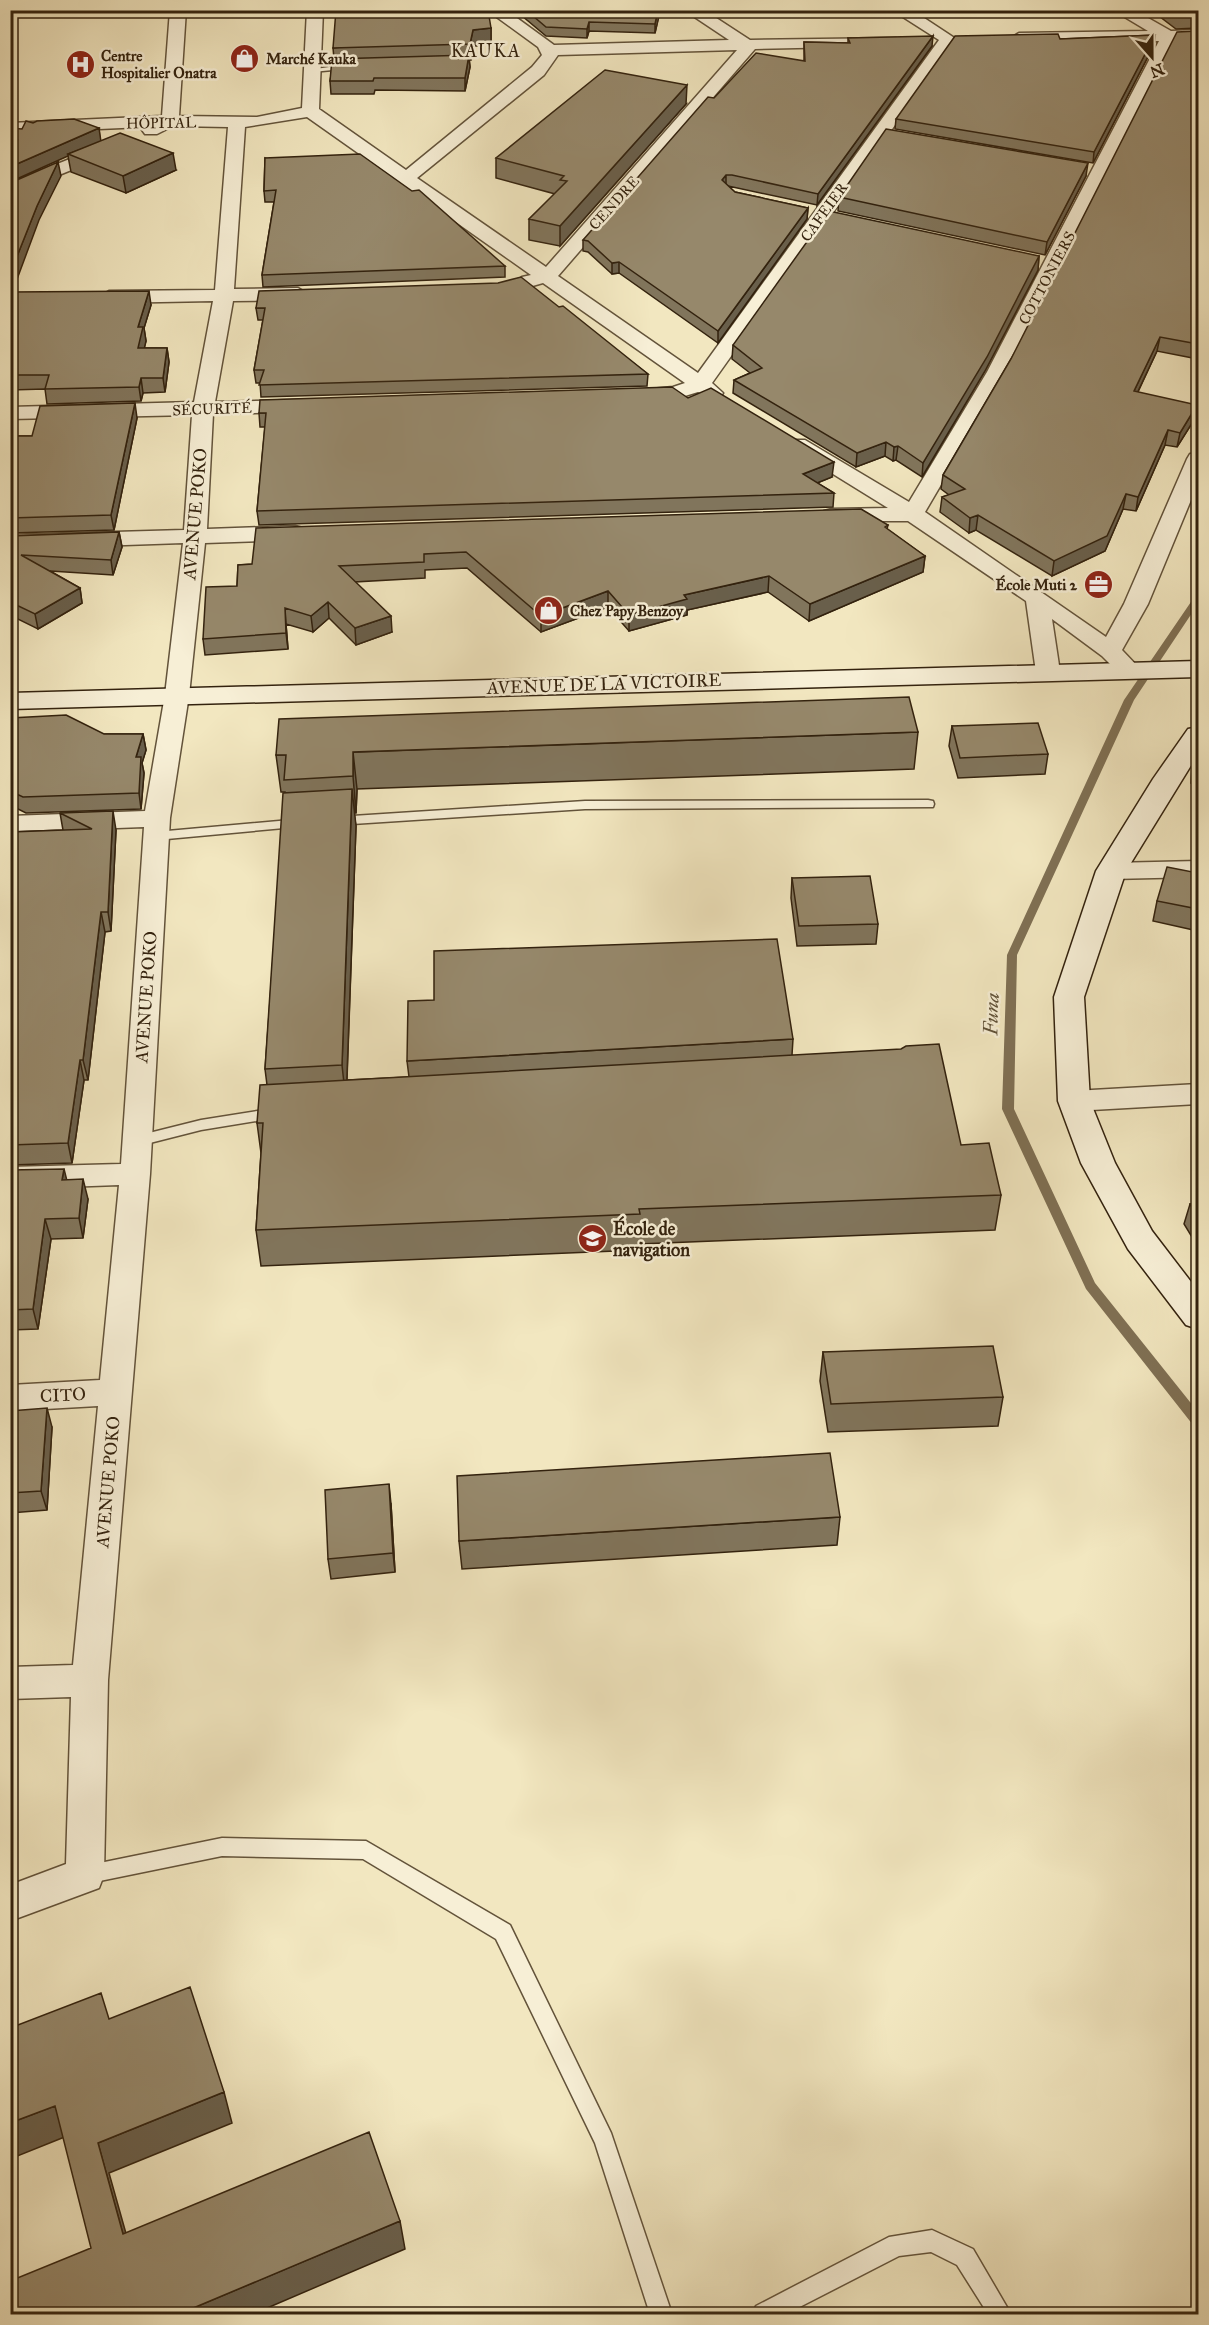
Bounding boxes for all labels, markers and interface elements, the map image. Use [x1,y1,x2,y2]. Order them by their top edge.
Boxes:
north arrow [1122,27,1182,87]
district label: KAUKA [451,40,521,62]
shop icon: Marché Kauka [229,43,261,75]
place label: Centre Hospitalier Onatra [101,47,217,83]
hospital icon: Centre Hospitalier Onatra [64,49,96,81]
place label: Marché Kauka [266,50,356,68]
text: N [1147,59,1167,82]
street label: HÔPITAL [126,113,196,133]
street label: CENDRE [585,172,643,234]
street label: CAFEIER [797,179,852,245]
street label: COTTONIERS [1015,228,1079,328]
street label: SÉCURITÉ [172,398,252,419]
street label: AVENUE POKO [178,447,212,582]
office icon: École Muti 2 [1082,569,1114,601]
place label: École Muti 2 [995,575,1078,594]
shop icon: Chez Papy Benzoy [533,595,565,627]
place label: Chez Papy Benzoy [570,602,684,621]
street label: AVENUE DE LA VICTOIRE [486,669,722,699]
street label: AVENUE POKO [130,930,162,1065]
water label: Funa [978,992,1004,1037]
place label: École de navigation [613,1215,690,1262]
school or university icon: École de navigation [576,1223,608,1255]
street label: CITO [39,1383,87,1407]
street label: AVENUE POKO [91,1415,125,1550]

